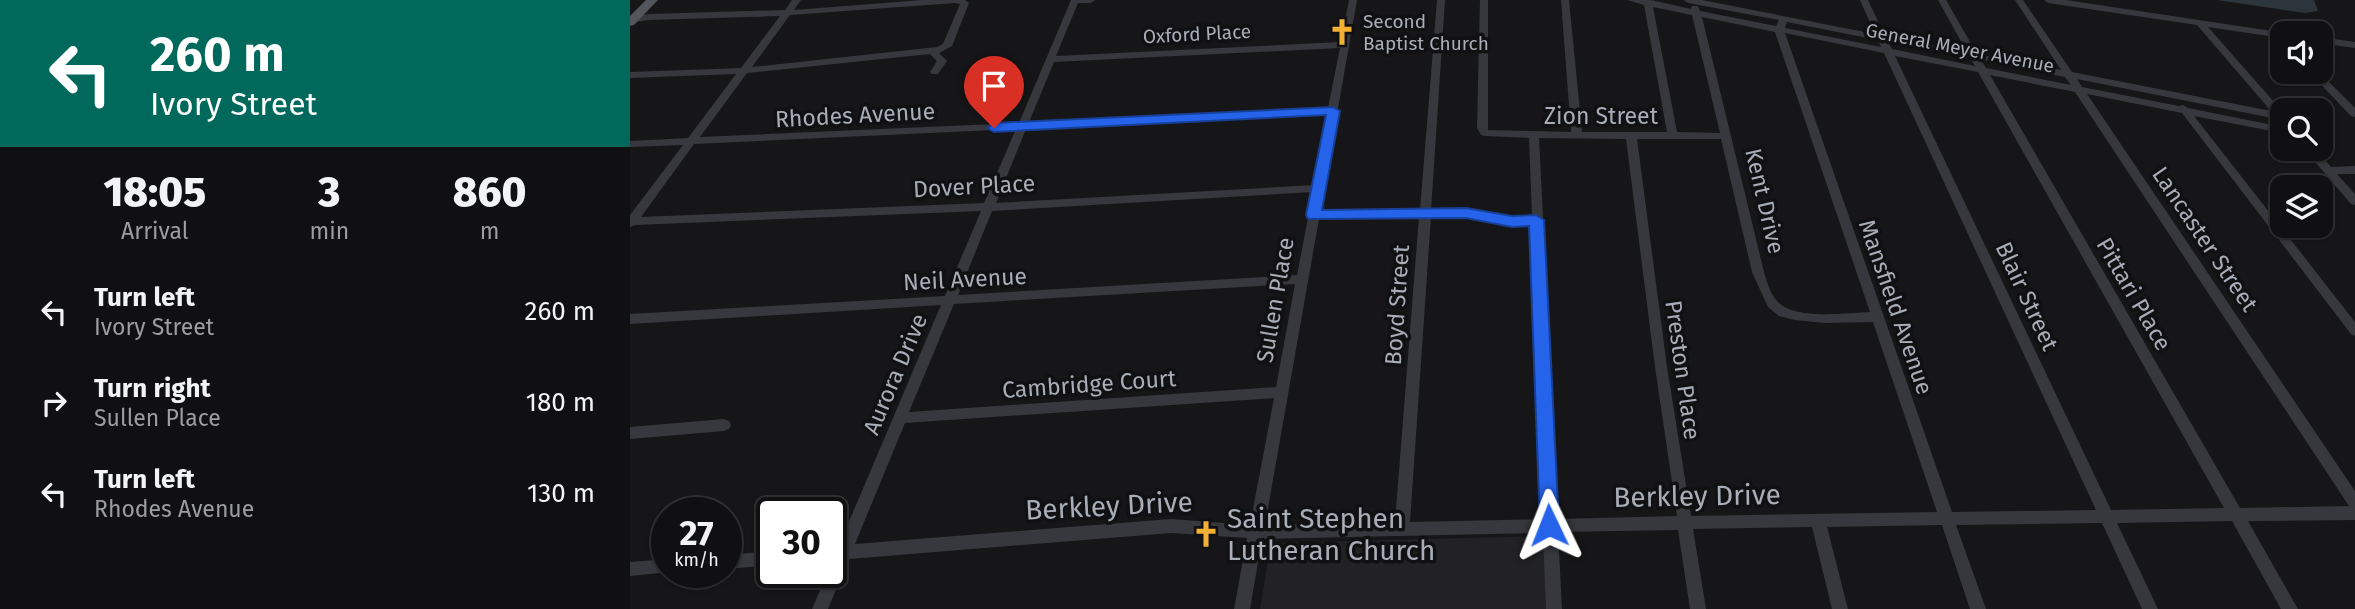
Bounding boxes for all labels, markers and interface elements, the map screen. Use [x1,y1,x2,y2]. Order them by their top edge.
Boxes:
place label: Second Baptist Church [1363,10,1489,55]
church icon: Second Baptist Church [1327,17,1357,47]
street label: General Meyer Avenue [1864,18,2056,78]
street label: Oxford Place [1142,20,1252,48]
map controls [2270,21,2333,238]
button: sound [2270,21,2333,84]
text: 260 m [150,25,285,84]
icon: left [35,28,126,119]
pin [964,56,1024,128]
icon: arrive [975,67,1013,105]
text: Ivory Street [150,85,317,123]
street label: Rhodes Avenue [774,97,936,133]
button: search [2270,98,2333,161]
street label: Zion Street [1544,102,1659,130]
street label: Kent Drive [1739,145,1791,257]
street label: Lancaster Street [2146,161,2264,317]
text: 18:05 [103,167,206,217]
text: 3 [318,167,340,217]
text: 860 [453,167,527,217]
street label: Dover Place [912,169,1036,203]
button: layers [2270,175,2333,238]
street label: Mansfield Avenue [1853,216,1939,398]
text: Arrival [121,217,188,245]
text: min [310,217,349,245]
text: m [480,217,499,245]
street label: Pittari Place [2090,233,2178,355]
street label: Sullen Place [1250,235,1300,365]
street label: Blair Street [1990,237,2065,356]
street label: Boyd Street [1379,243,1415,366]
street label: Neil Avenue [902,262,1028,296]
text: Turn left [94,282,195,313]
icon: left [35,293,73,331]
text: 260 m [525,296,595,327]
street label: Preston Place [1659,298,1707,442]
street label: Aurora Drive [857,309,933,439]
text: Ivory Street [94,313,214,341]
street label: Cambridge Court [1001,364,1178,404]
text: Turn right [94,373,211,404]
icon: right [35,384,73,422]
text: 180 m [526,387,595,418]
text: Sullen Place [94,404,221,432]
text: Turn left [94,464,195,495]
icon: left [35,475,73,513]
text: 130 m [527,478,595,509]
street label: Berkley Drive [1613,478,1781,514]
street label: Berkley Drive [1025,485,1193,527]
position arrow [1512,488,1586,562]
text: Rhodes Avenue [94,495,254,523]
speed limit sign: 30 [756,497,847,588]
place label: Saint Stephen Lutheran Church [1227,502,1435,567]
text: 27 [679,512,714,554]
church icon: Saint Stephen Lutheran Church [1191,519,1221,549]
text: km/h [674,549,719,571]

